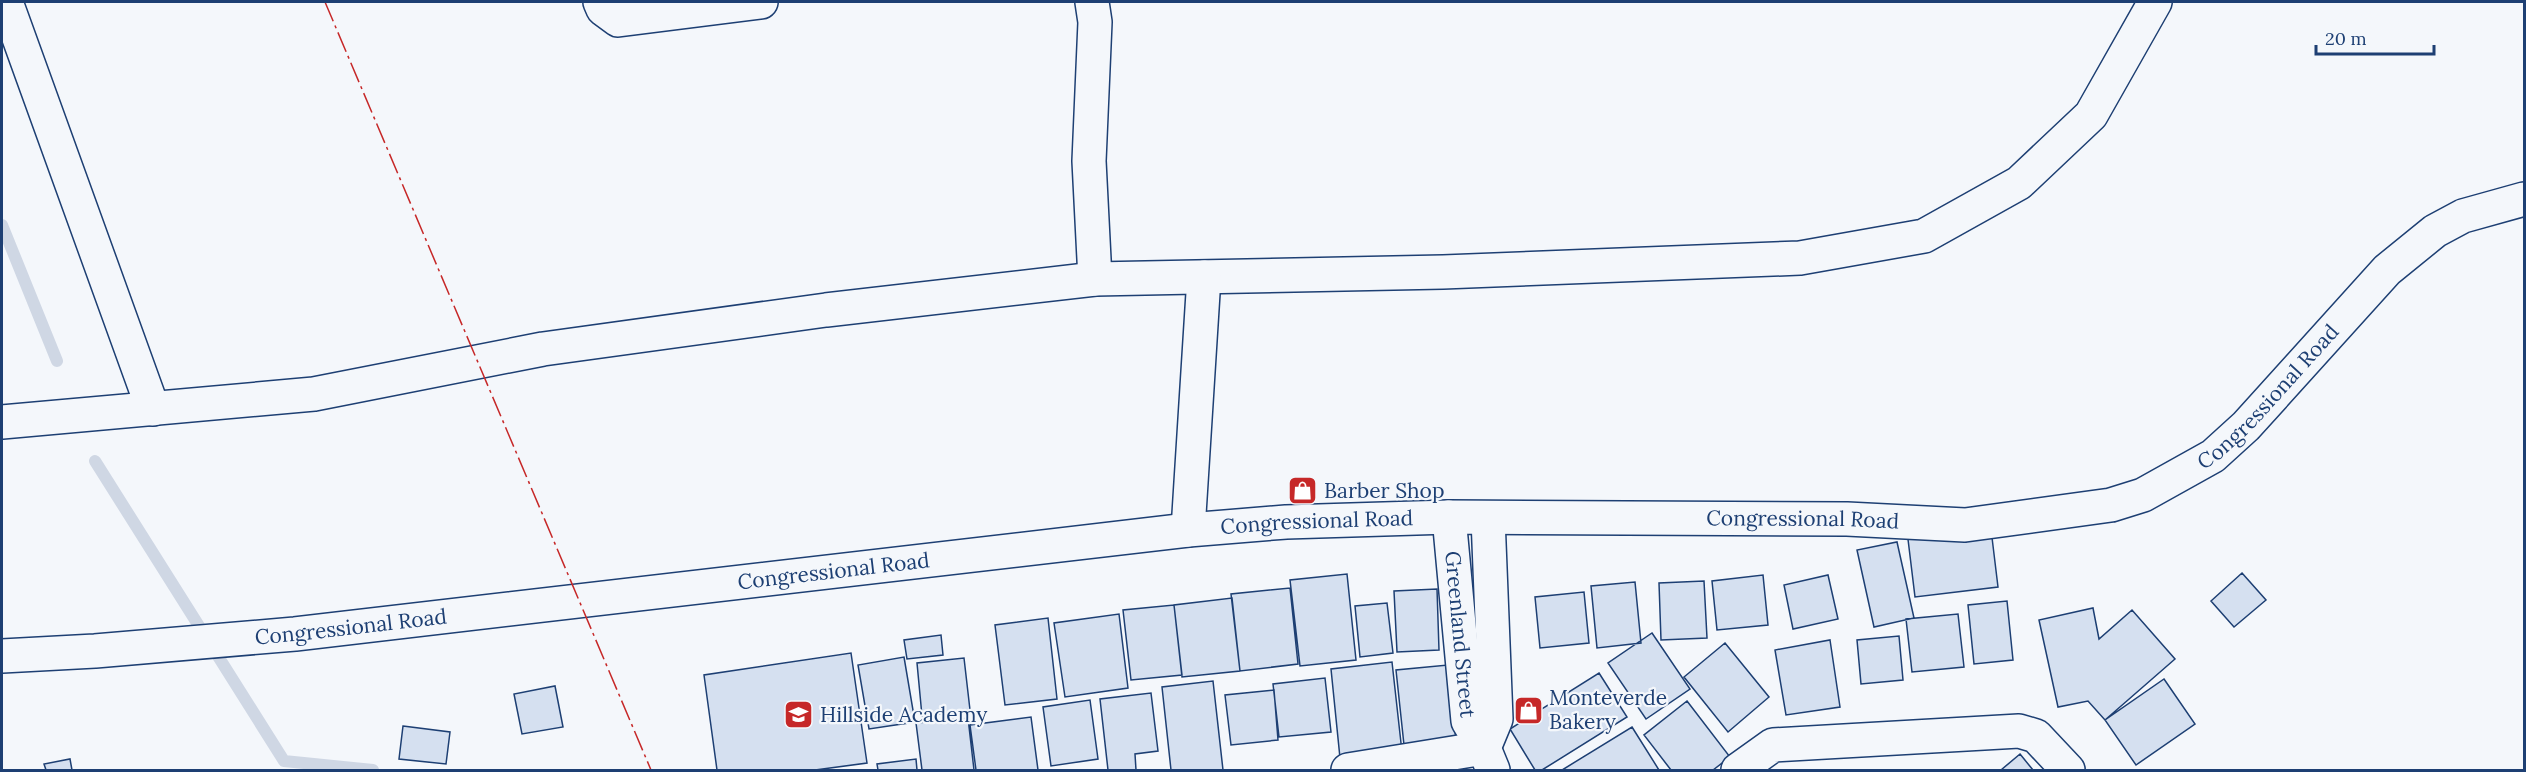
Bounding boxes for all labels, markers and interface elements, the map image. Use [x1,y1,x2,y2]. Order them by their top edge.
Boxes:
scale bar [2316,18,2434,56]
text: 20 m [2325,27,2367,50]
street label: Congressional Road [2192,318,2344,475]
shop icon: Barber Shop [1287,475,1319,507]
place label: Barber Shop [1324,477,1444,504]
street label: Congressional Road [1219,504,1414,540]
street label: Congressional Road [1706,504,1900,535]
street label: Congressional Road [736,546,931,595]
street label: Greenland Street [1439,550,1482,720]
street label: Congressional Road [254,602,448,650]
place label: Monteverde Bakery [1549,684,1667,735]
shop icon: Monteverde Bakery [1512,694,1544,726]
school or university icon: Hillside Academy [783,699,815,731]
place label: Hillside Academy [820,701,987,728]

